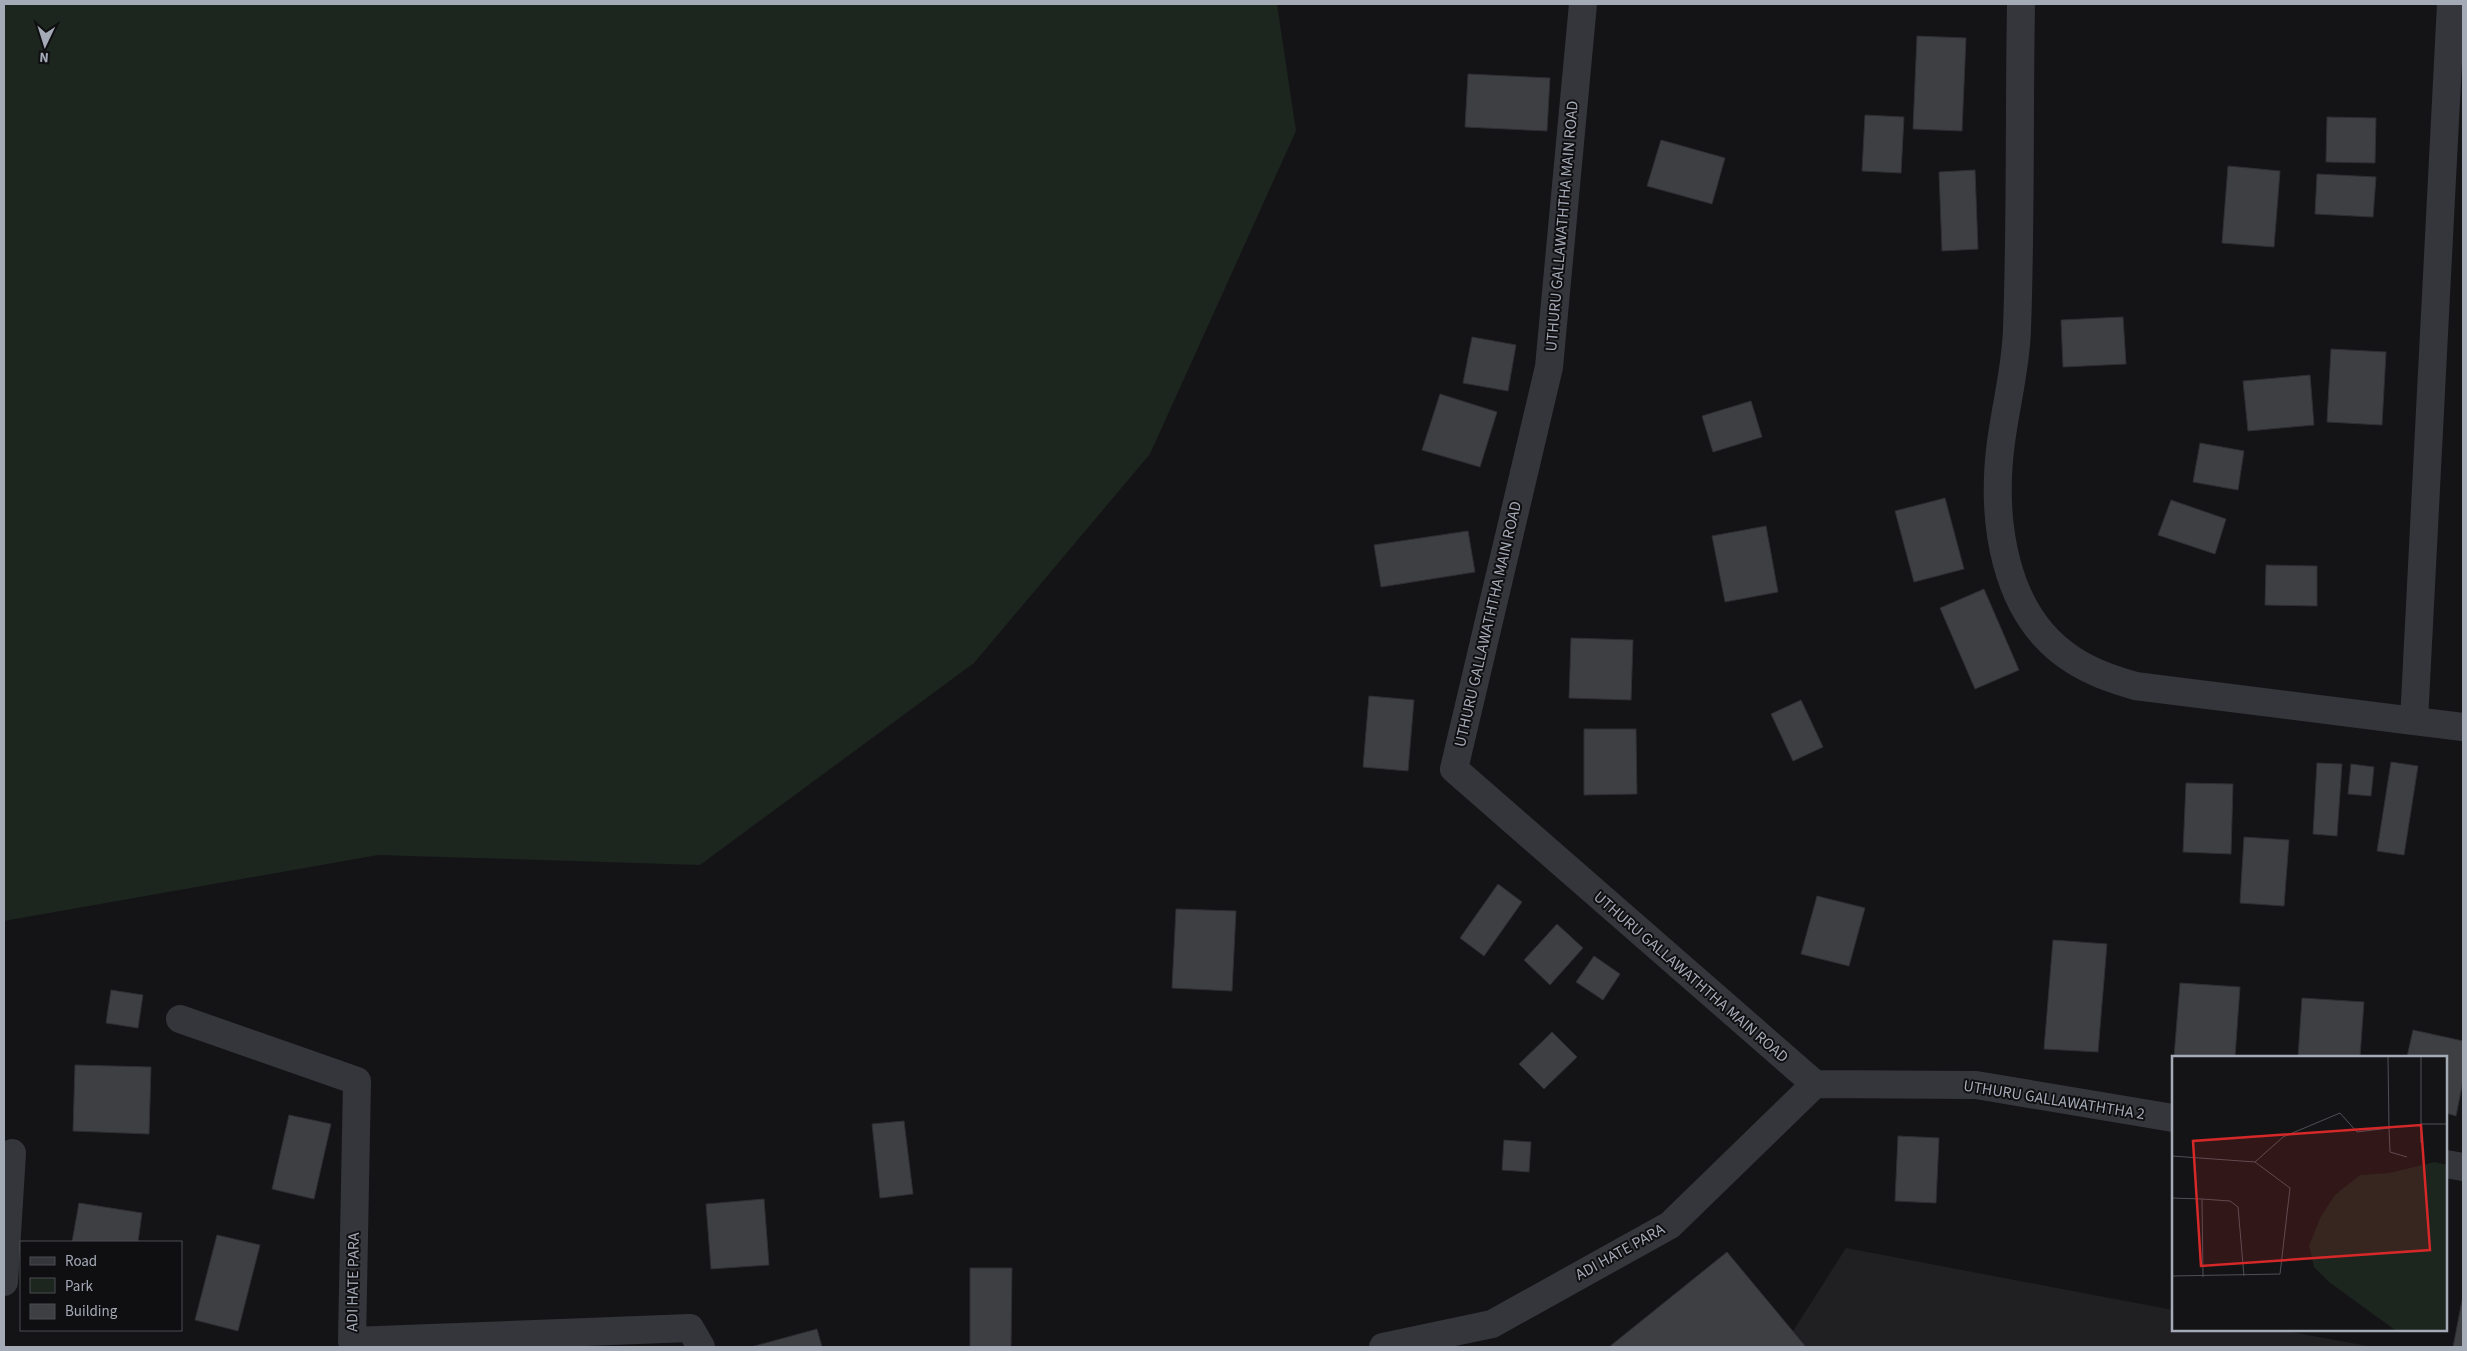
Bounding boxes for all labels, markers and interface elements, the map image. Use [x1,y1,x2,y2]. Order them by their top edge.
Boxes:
north arrow [20,20,70,70]
text: N [39,47,50,67]
street label: UTHURU GALLAWATHTHA MAIN ROAD [1540,100,1584,352]
street label: UTHURU GALLAWATHTHA MAIN ROAD [1449,499,1527,749]
street label: UTHURU GALLAWATHTHA MAIN ROAD [1589,886,1793,1068]
inset map [2172,1056,2447,1331]
street label: UTHURU GALLAWATHTHA 2 [1962,1075,2146,1125]
street label: ADI HATE PARA [1571,1218,1669,1286]
street label: ADI HATE PARA [341,1232,365,1332]
legend [20,1241,182,1331]
text: Road [65,1251,97,1272]
text: Park [65,1276,94,1297]
text: Building [65,1301,118,1322]

